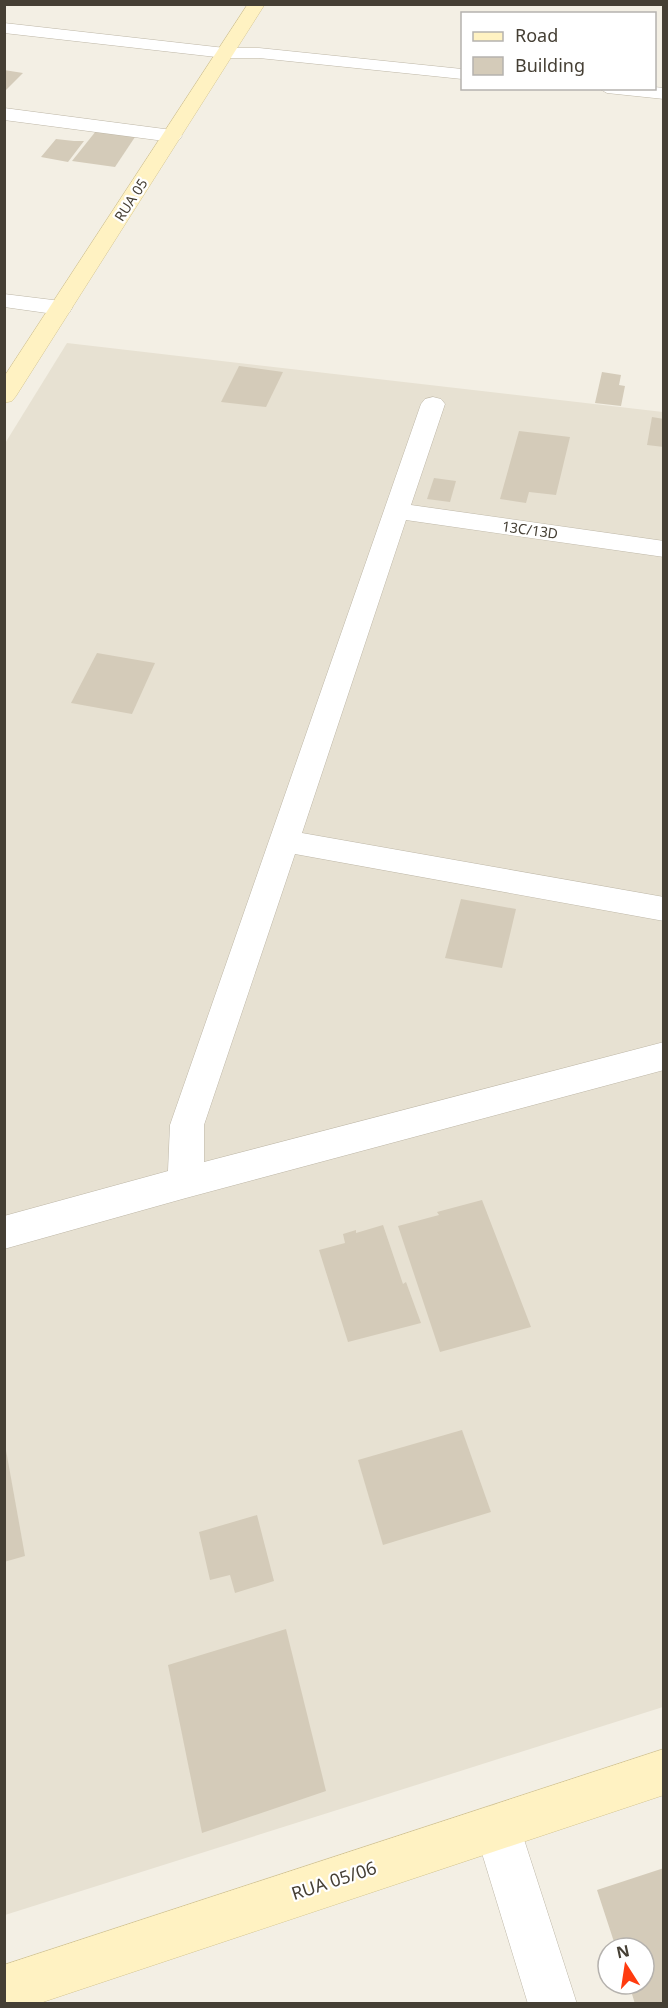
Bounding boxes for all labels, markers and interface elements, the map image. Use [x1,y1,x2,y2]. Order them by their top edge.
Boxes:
legend [461,12,656,90]
text: Road [515,23,558,47]
text: Building [515,53,585,77]
street label: RUA 05 [110,175,151,225]
street label: 13C/13D [501,516,559,543]
street label: RUA 05/06 [288,1855,379,1905]
north arrow [596,1936,656,1996]
text: N [614,1939,632,1963]

